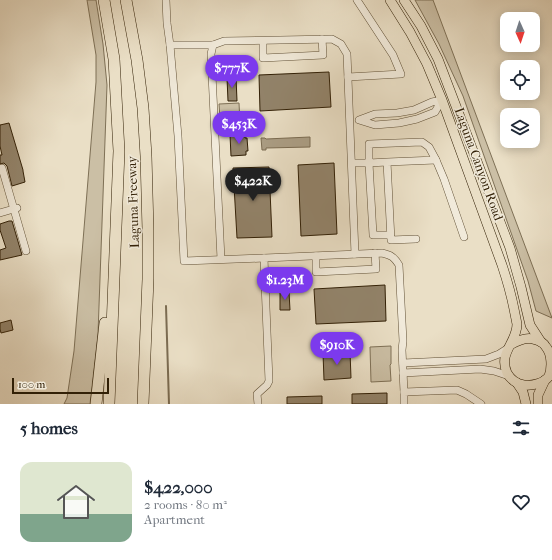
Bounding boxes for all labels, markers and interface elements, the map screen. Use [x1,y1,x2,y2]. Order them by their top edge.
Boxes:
north arrow [500,12,540,52]
map controls [500,12,540,148]
pin: $777K [204,55,260,89]
text: $777K [214,60,250,75]
button: locate [500,60,540,100]
street label: Laguna Canyon Road [452,105,507,223]
button: layers [500,108,540,148]
pin: $453K [211,111,267,145]
text: $453K [222,116,256,131]
street label: Laguna Freeway [124,155,142,248]
pin: $422K [225,168,281,202]
text: $422K [234,173,272,188]
pin: $1.23M [252,267,318,301]
text: $1.23M [266,272,304,287]
pin: $910K [309,332,365,366]
text: $910K [319,337,355,352]
scale bar [12,376,109,395]
text: 100 m [18,378,46,391]
icon: filters [510,417,532,439]
text: 5 homes [20,418,78,438]
text: $422,000 [144,477,213,497]
icon: home [52,478,100,526]
icon: heart [510,491,532,513]
text: 2 rooms · 80 m² [144,497,227,512]
text: Apartment [144,512,205,527]

